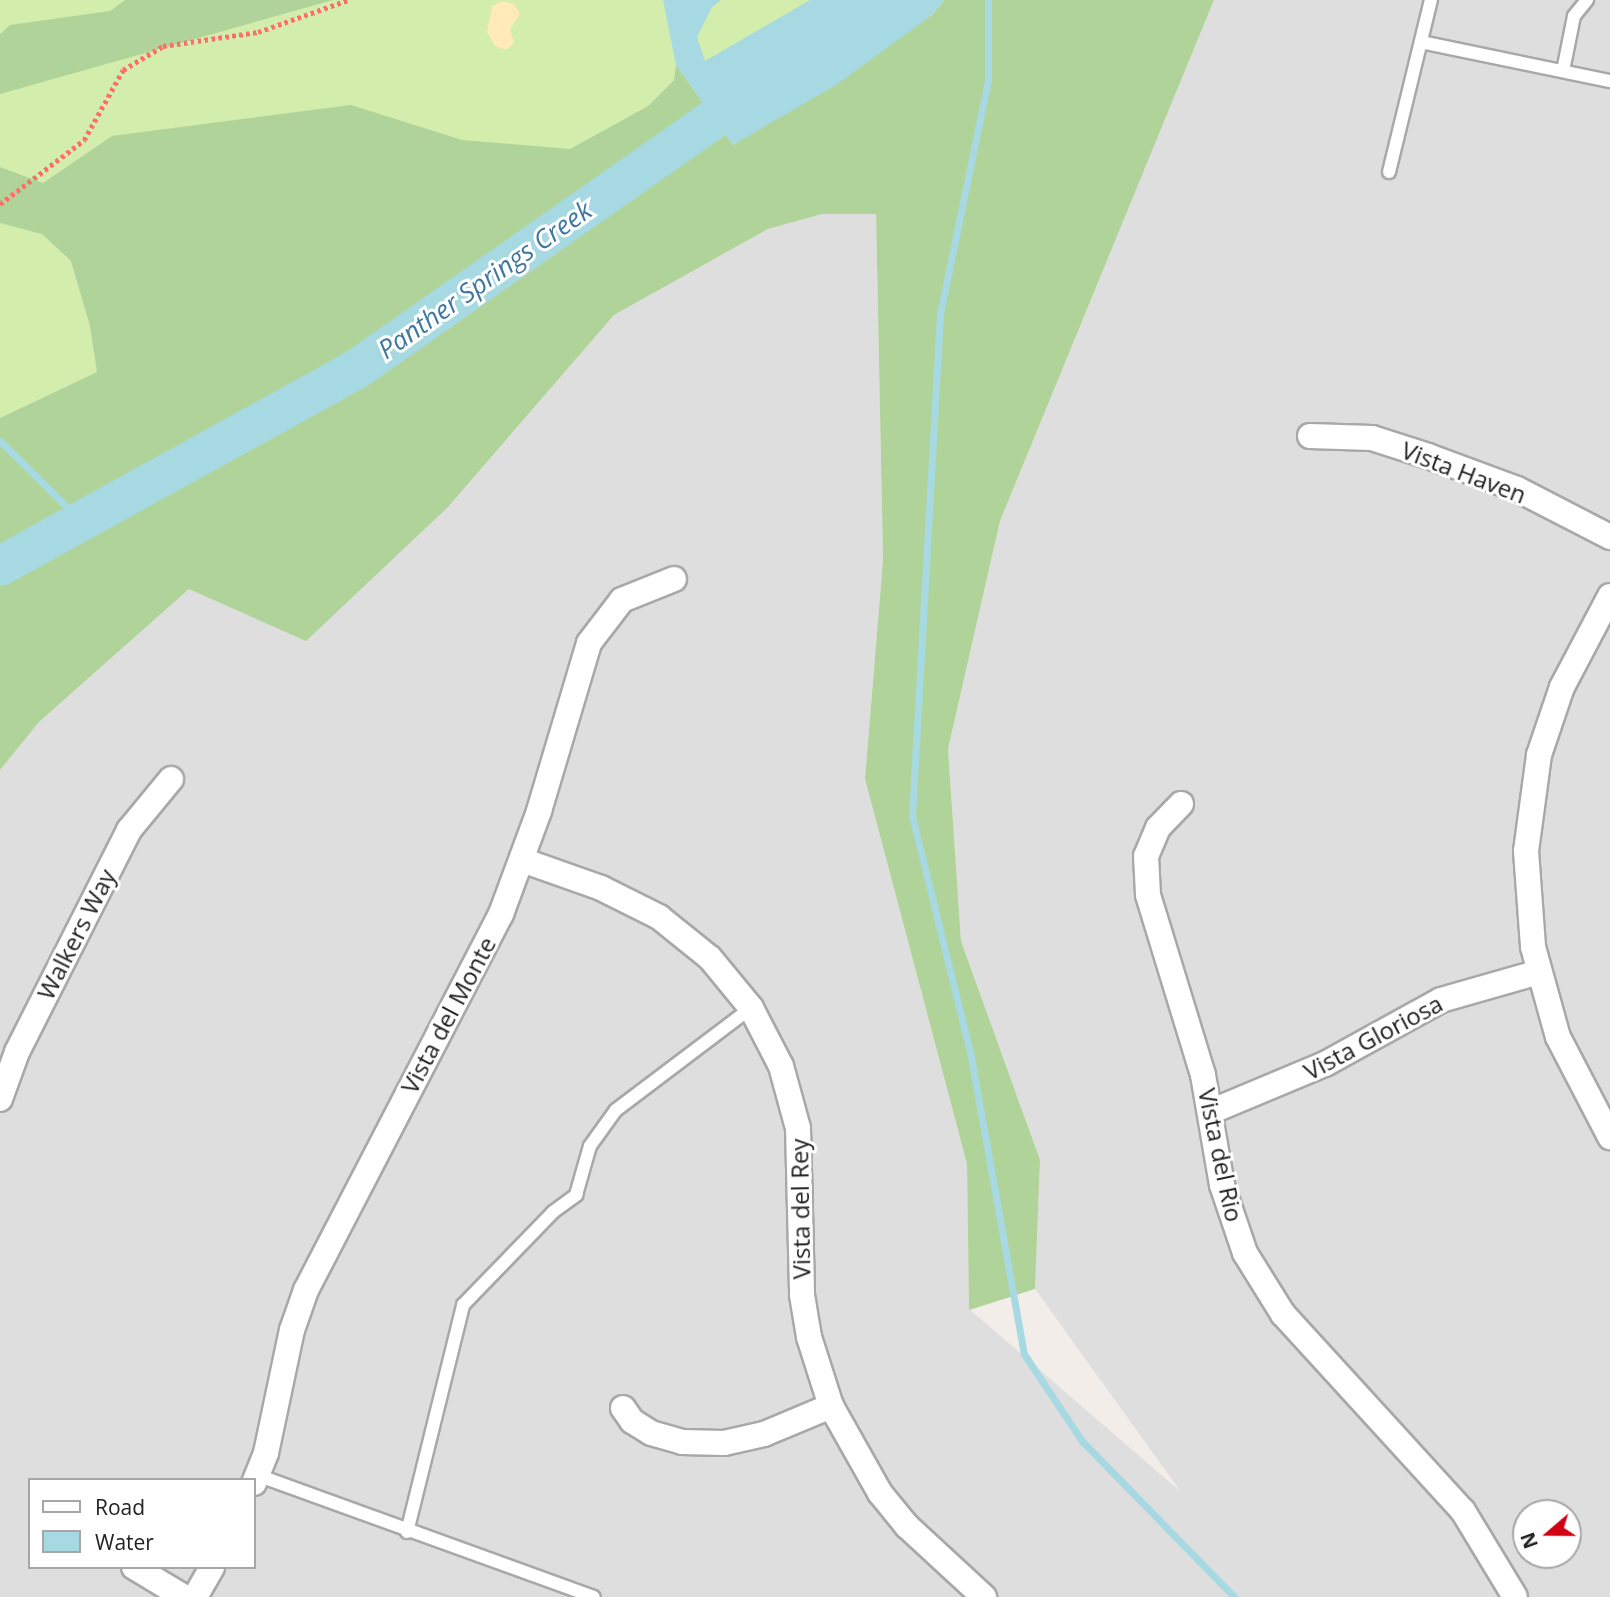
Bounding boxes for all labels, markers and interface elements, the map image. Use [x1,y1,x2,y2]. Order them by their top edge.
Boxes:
water label: Panther Springs Creek [372,195,598,365]
street label: Vista Haven [1398,435,1530,509]
street label: Walkers Way [31,864,121,1004]
street label: Vista del Monte [395,932,501,1098]
street label: Vista Gloriosa [1299,988,1447,1086]
street label: Vista del Rio [1193,1086,1249,1224]
street label: Vista del Rey [784,1138,816,1280]
legend [28,1478,256,1569]
text: Road [95,1493,145,1521]
north arrow [1512,1499,1582,1569]
text: Water [95,1528,154,1556]
text: N [1514,1529,1544,1552]

